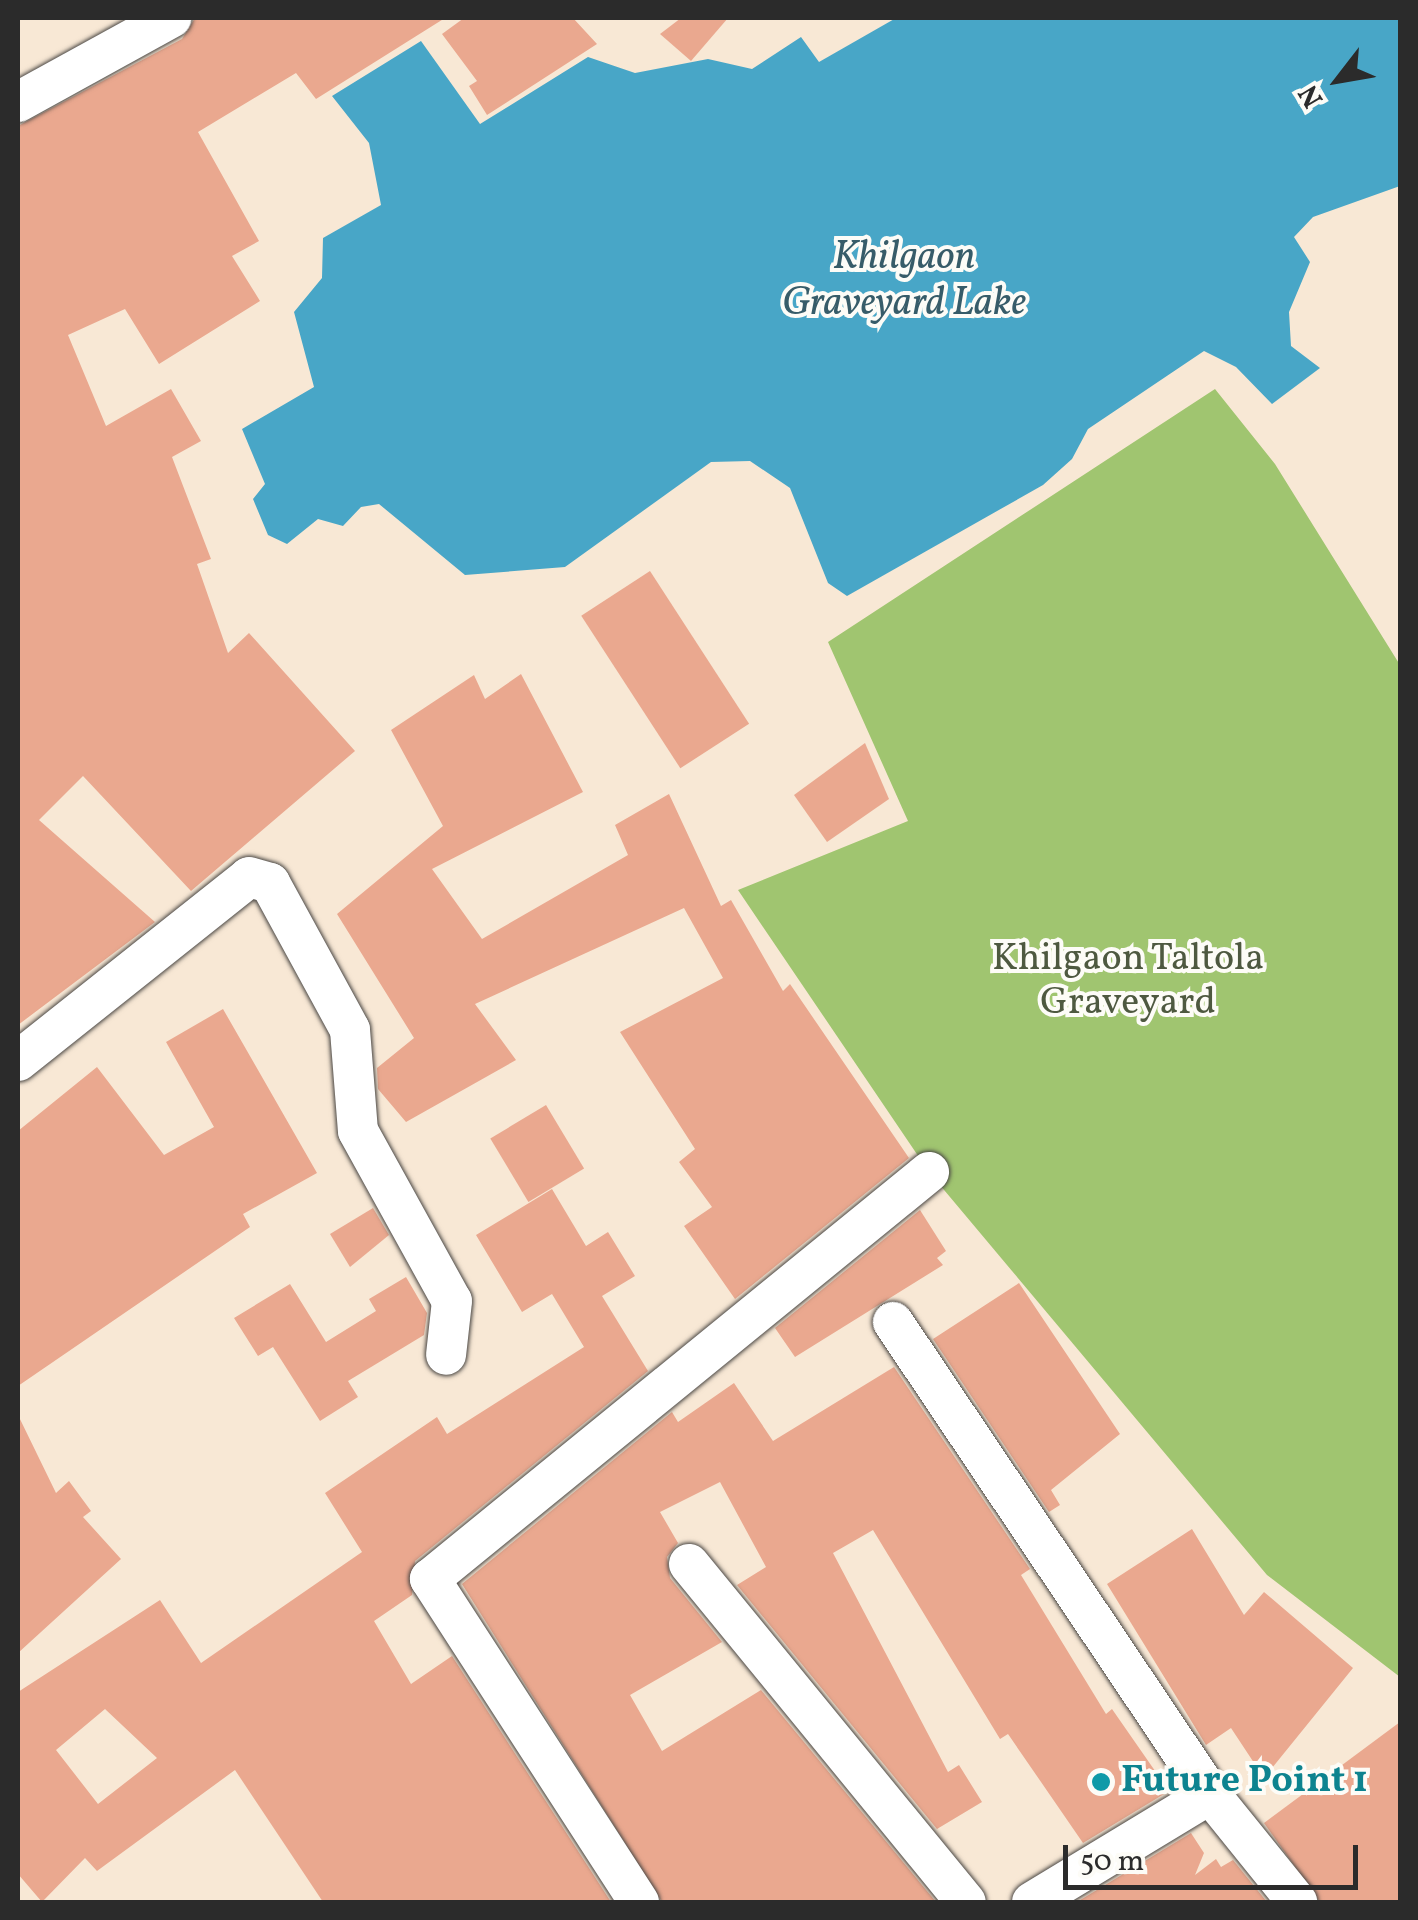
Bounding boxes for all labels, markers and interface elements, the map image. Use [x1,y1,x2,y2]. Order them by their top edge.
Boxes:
north arrow [1288,30,1388,130]
text: N [1290,77,1334,114]
water label: Khilgaon Graveyard Lake [782,234,1026,328]
park label: Khilgaon Taltola Graveyard [991,937,1265,1026]
place label: Future Point 1 [1121,1759,1368,1805]
marker: Future Point 1 [1090,1771,1112,1793]
scale bar [1068,1825,1363,1887]
text: 50 m [1080,1841,1144,1883]

